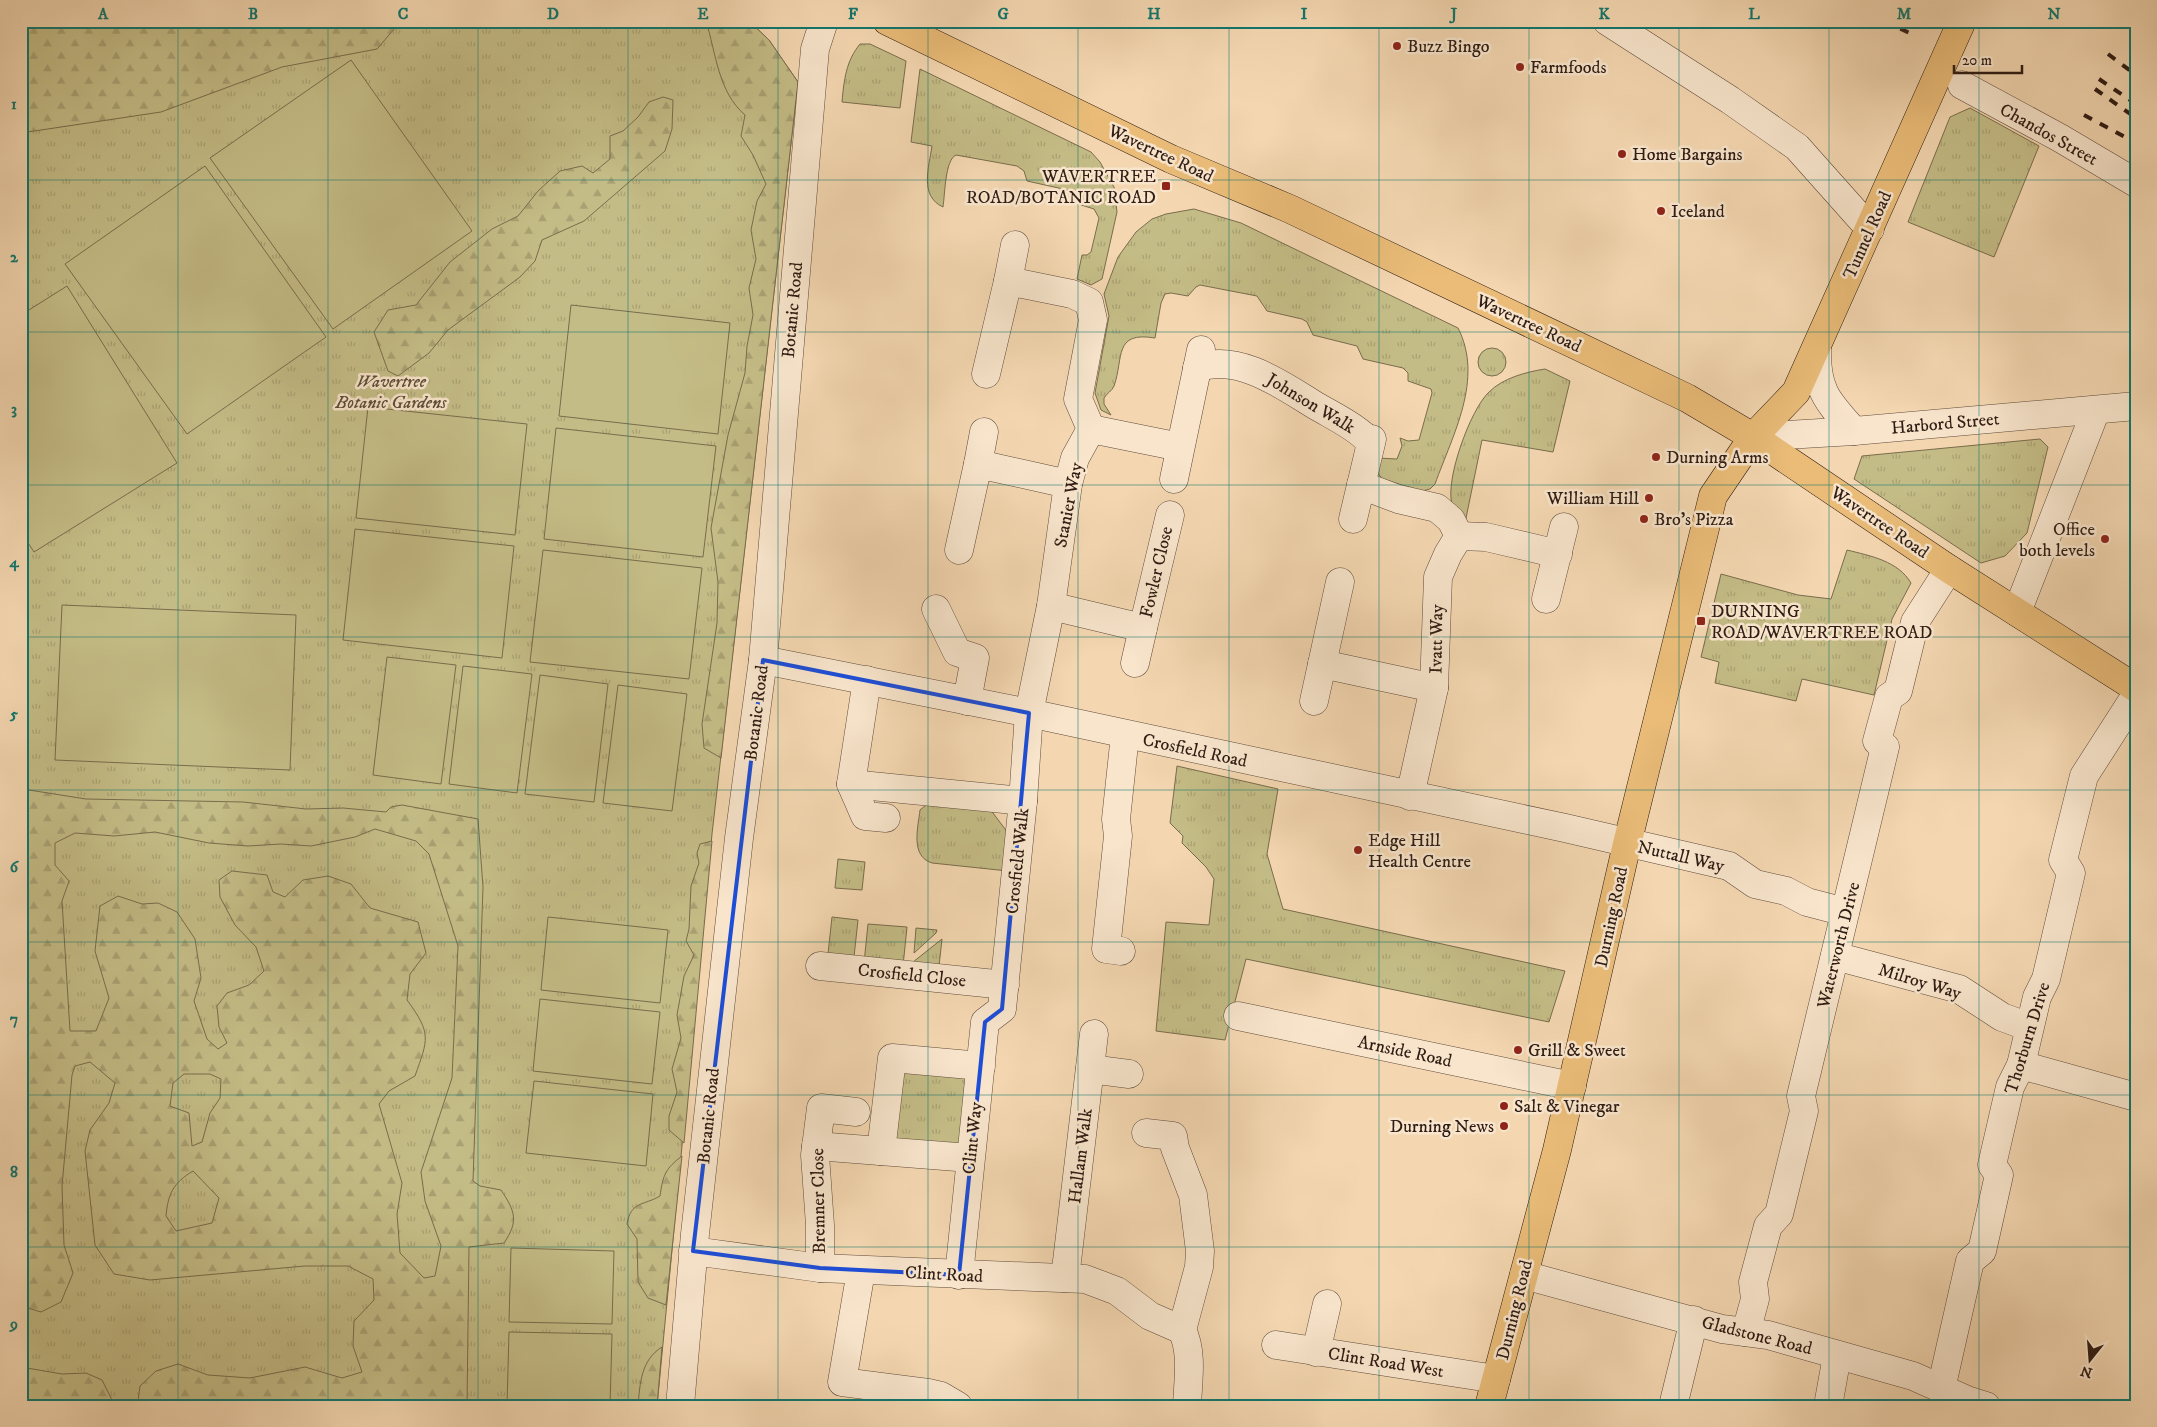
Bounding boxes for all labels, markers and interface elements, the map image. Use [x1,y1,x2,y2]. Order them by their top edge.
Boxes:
text: A [97,4,109,24]
text: B [248,4,258,24]
text: C [398,4,408,24]
text: D [547,4,559,24]
text: E [697,4,709,24]
text: F [848,4,858,24]
text: G [997,4,1009,24]
text: H [1147,4,1161,24]
text: I [1301,4,1308,24]
text: J [1449,4,1458,24]
text: K [1598,4,1610,24]
text: L [1748,4,1760,24]
text: M [1897,4,1912,24]
text: N [2047,4,2061,24]
place label: Buzz Bingo [1407,36,1490,58]
marker: Buzz Bingo [1391,40,1403,52]
scale bar [1954,42,2022,74]
text: 20 m [1962,51,1992,70]
place label: Farmfoods [1530,57,1607,79]
marker: Farmfoods [1514,61,1526,73]
text: 1 [11,94,17,114]
street label: Chandos Street [1996,99,2102,171]
street label: Wavertree Road [1104,120,1217,188]
place label: Home Bargains [1632,144,1743,166]
marker: Home Bargains [1616,148,1628,160]
place label: WAVERTREE ROAD/BOTANIC ROAD [966,166,1156,209]
marker: WAVERTREE ROAD/BOTANIC ROAD [1160,180,1172,192]
street label: Tunnel Road [1839,188,1897,283]
place label: Iceland [1671,201,1725,223]
marker: Iceland [1655,205,1667,217]
text: 2 [10,247,19,267]
street label: Botanic Road [778,261,808,359]
street label: Wavertree Road [1472,290,1585,358]
street label: Johnson Walk [1260,368,1359,439]
park label: Wavertree Botanic Gardens [334,371,447,414]
text: 3 [11,399,17,419]
street label: Harbord Street [1890,408,2000,440]
place label: Durning Arms [1666,447,1769,469]
marker: Durning Arms [1650,451,1662,463]
street label: Stanier Way [1050,460,1088,550]
street label: Wavertree Road [1825,481,1933,564]
place label: William Hill [1546,488,1640,510]
marker: William Hill [1643,492,1655,504]
place label: Bro's Pizza [1654,509,1734,531]
marker: Bro's Pizza [1638,513,1650,525]
place label: Office both levels [2019,519,2095,562]
street label: Fowler Close [1136,524,1178,620]
marker: Office both levels [2099,533,2111,545]
text: 4 [8,552,19,572]
place label: DURNING ROAD/WAVERTREE ROAD [1711,601,1932,644]
street label: Ivatt Way [1425,604,1449,674]
marker: DURNING ROAD/WAVERTREE ROAD [1695,615,1707,627]
street label: Botanic Road [740,664,774,762]
text: 5 [9,704,18,724]
street label: Crosfield Road [1140,729,1249,773]
street label: Crosfield Walk [1001,807,1035,915]
place label: Edge Hill Health Centre [1368,830,1471,873]
street label: Nuttall Way [1635,836,1727,878]
marker: Edge Hill Health Centre [1352,844,1364,856]
text: 6 [10,857,20,877]
street label: Durning Road [1591,865,1633,969]
street label: Waterworth Drive [1812,880,1865,1012]
street label: Crosfield Close [857,959,967,993]
street label: Milroy Way [1875,959,1964,1005]
street label: Thorburn Drive [2001,980,2055,1097]
text: 7 [10,1009,18,1029]
street label: Arnside Road [1356,1031,1454,1073]
place label: Grill & Sweet [1528,1040,1626,1062]
marker: Grill & Sweet [1512,1044,1524,1056]
street label: Botanic Road [693,1067,725,1165]
place label: Salt & Vinegar [1514,1096,1620,1118]
street label: Clint Way [958,1100,988,1175]
marker: Salt & Vinegar [1498,1100,1510,1112]
street label: Hallam Walk [1064,1107,1098,1205]
place label: Durning News [1390,1116,1494,1138]
marker: Durning News [1498,1120,1510,1132]
street label: Bremner Close [807,1148,831,1254]
text: 8 [10,1162,18,1182]
street label: Durning Road [1492,1258,1538,1362]
street label: Clint Road [904,1262,984,1288]
street label: Gladstone Road [1699,1312,1814,1360]
text: 9 [9,1314,18,1334]
north arrow [2064,1334,2114,1384]
street label: Clint Road West [1326,1343,1446,1383]
text: N [2078,1361,2095,1382]

